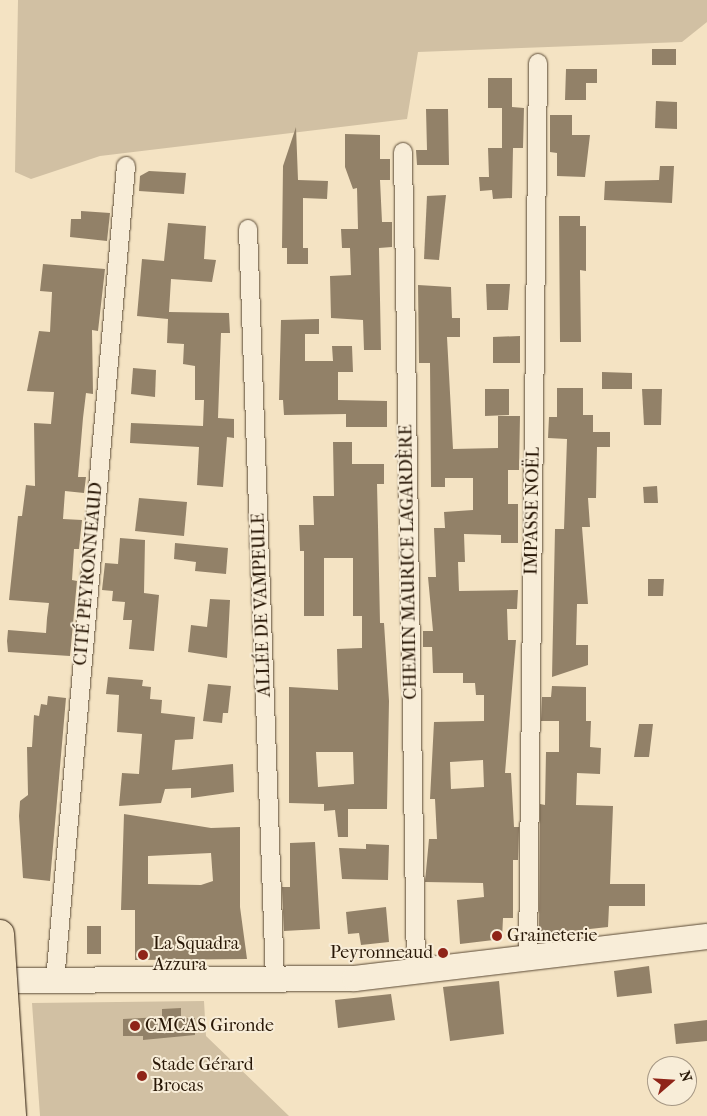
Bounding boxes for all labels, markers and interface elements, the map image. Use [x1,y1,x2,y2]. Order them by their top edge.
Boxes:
street label: CHEMIN MAURICE LAGARDÈRE [396,424,422,700]
street label: IMPASSE NOËL [521,447,545,575]
street label: CITÉ PEYRONNEAUD [70,481,108,667]
street label: ALLÉE DE VAMPEULE [248,513,276,697]
place label: Graineterie [507,925,597,947]
marker: Graineterie [491,930,503,942]
place label: La Squadra Azzura [153,934,239,976]
place label: Peyronneaud [330,942,433,964]
marker: Peyronneaud [437,947,449,959]
marker: La Squadra Azzura [137,949,149,961]
place label: CMCAS Gironde [145,1015,274,1037]
marker: CMCAS Gironde [129,1020,141,1032]
place label: Stade Gérard Brocas [152,1055,253,1098]
north arrow [647,1056,697,1106]
text: N [676,1068,695,1084]
marker: Stade Gérard Brocas [136,1070,148,1082]

